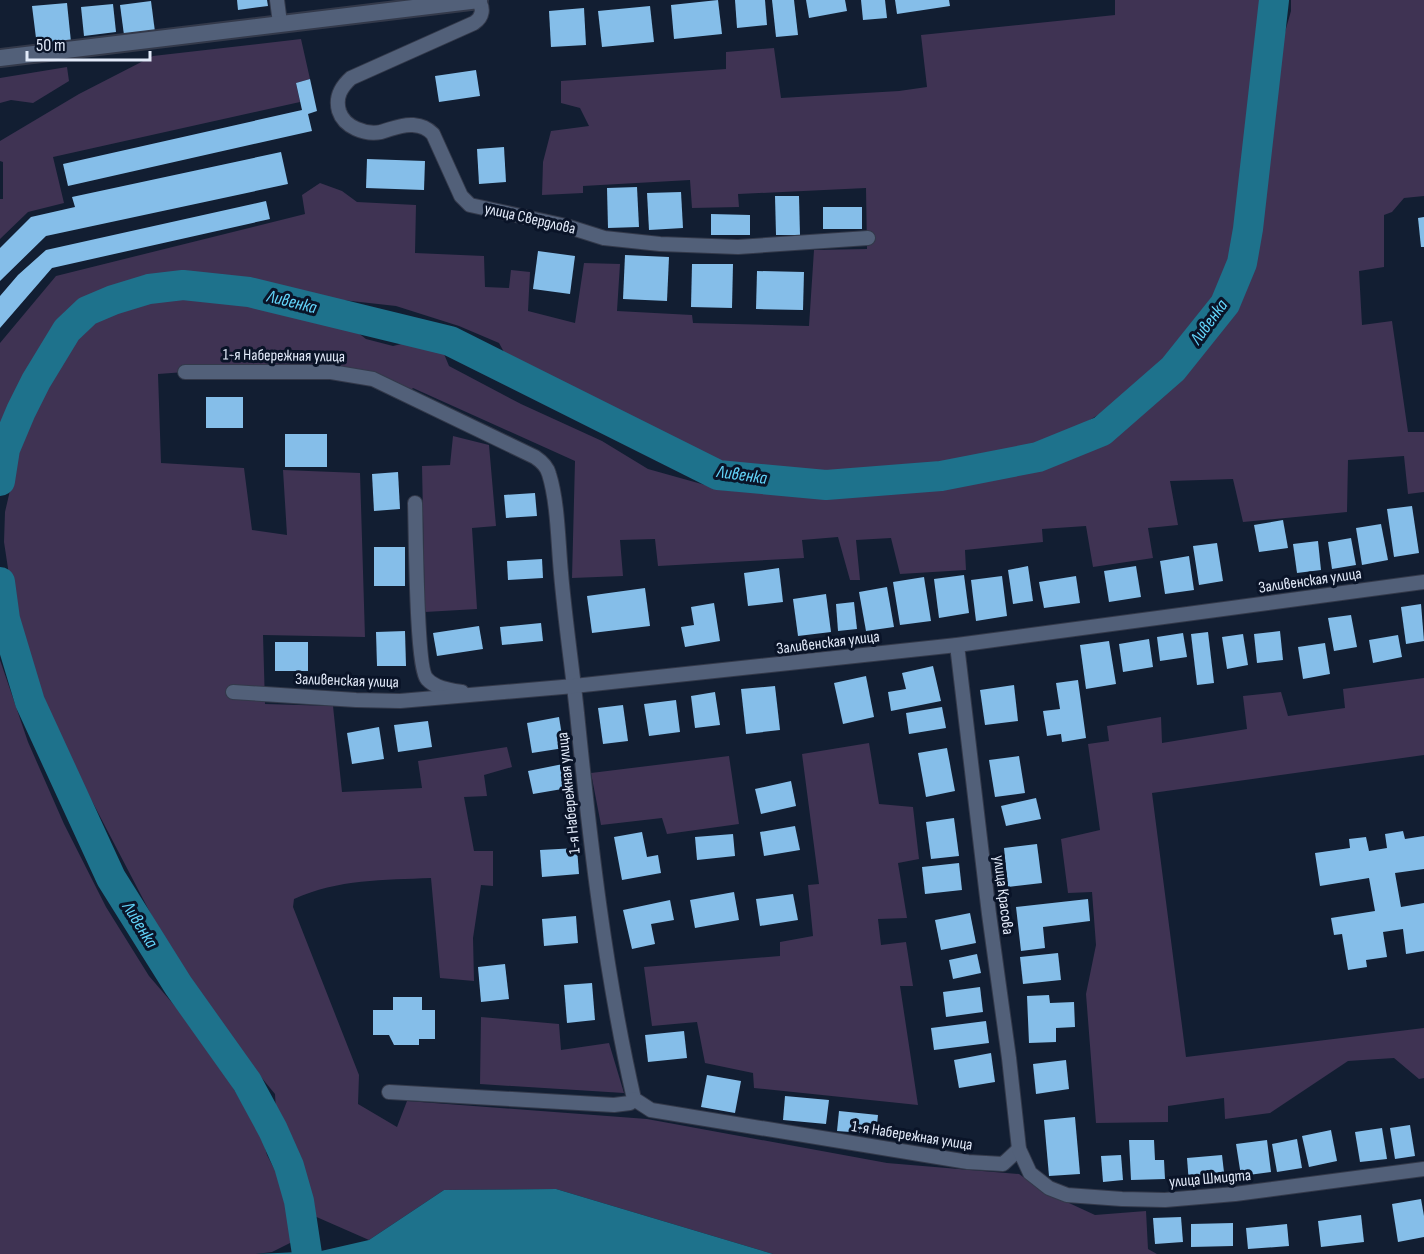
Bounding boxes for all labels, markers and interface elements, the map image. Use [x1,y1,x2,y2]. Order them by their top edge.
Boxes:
scale bar [27,24,150,62]
text: 50 m [36,35,66,56]
street label: улица Свердлова [483,199,577,239]
water label: Ливенка [264,285,320,318]
water label: Ливенка [1185,295,1233,349]
street label: 1-я Набережная улица [223,345,345,367]
water label: Ливенка [715,461,769,489]
street label: Заливенская улица [1257,564,1363,598]
street label: Заливенская улица [775,627,881,659]
street label: Заливенская улица [295,670,399,692]
street label: 1-я Набережная улица [553,731,585,855]
street label: улица Красова [989,854,1017,936]
water label: Ливенка [117,897,163,952]
street label: 1-я Набережная улица [850,1117,974,1155]
street label: улица Шмидта [1168,1166,1252,1192]

